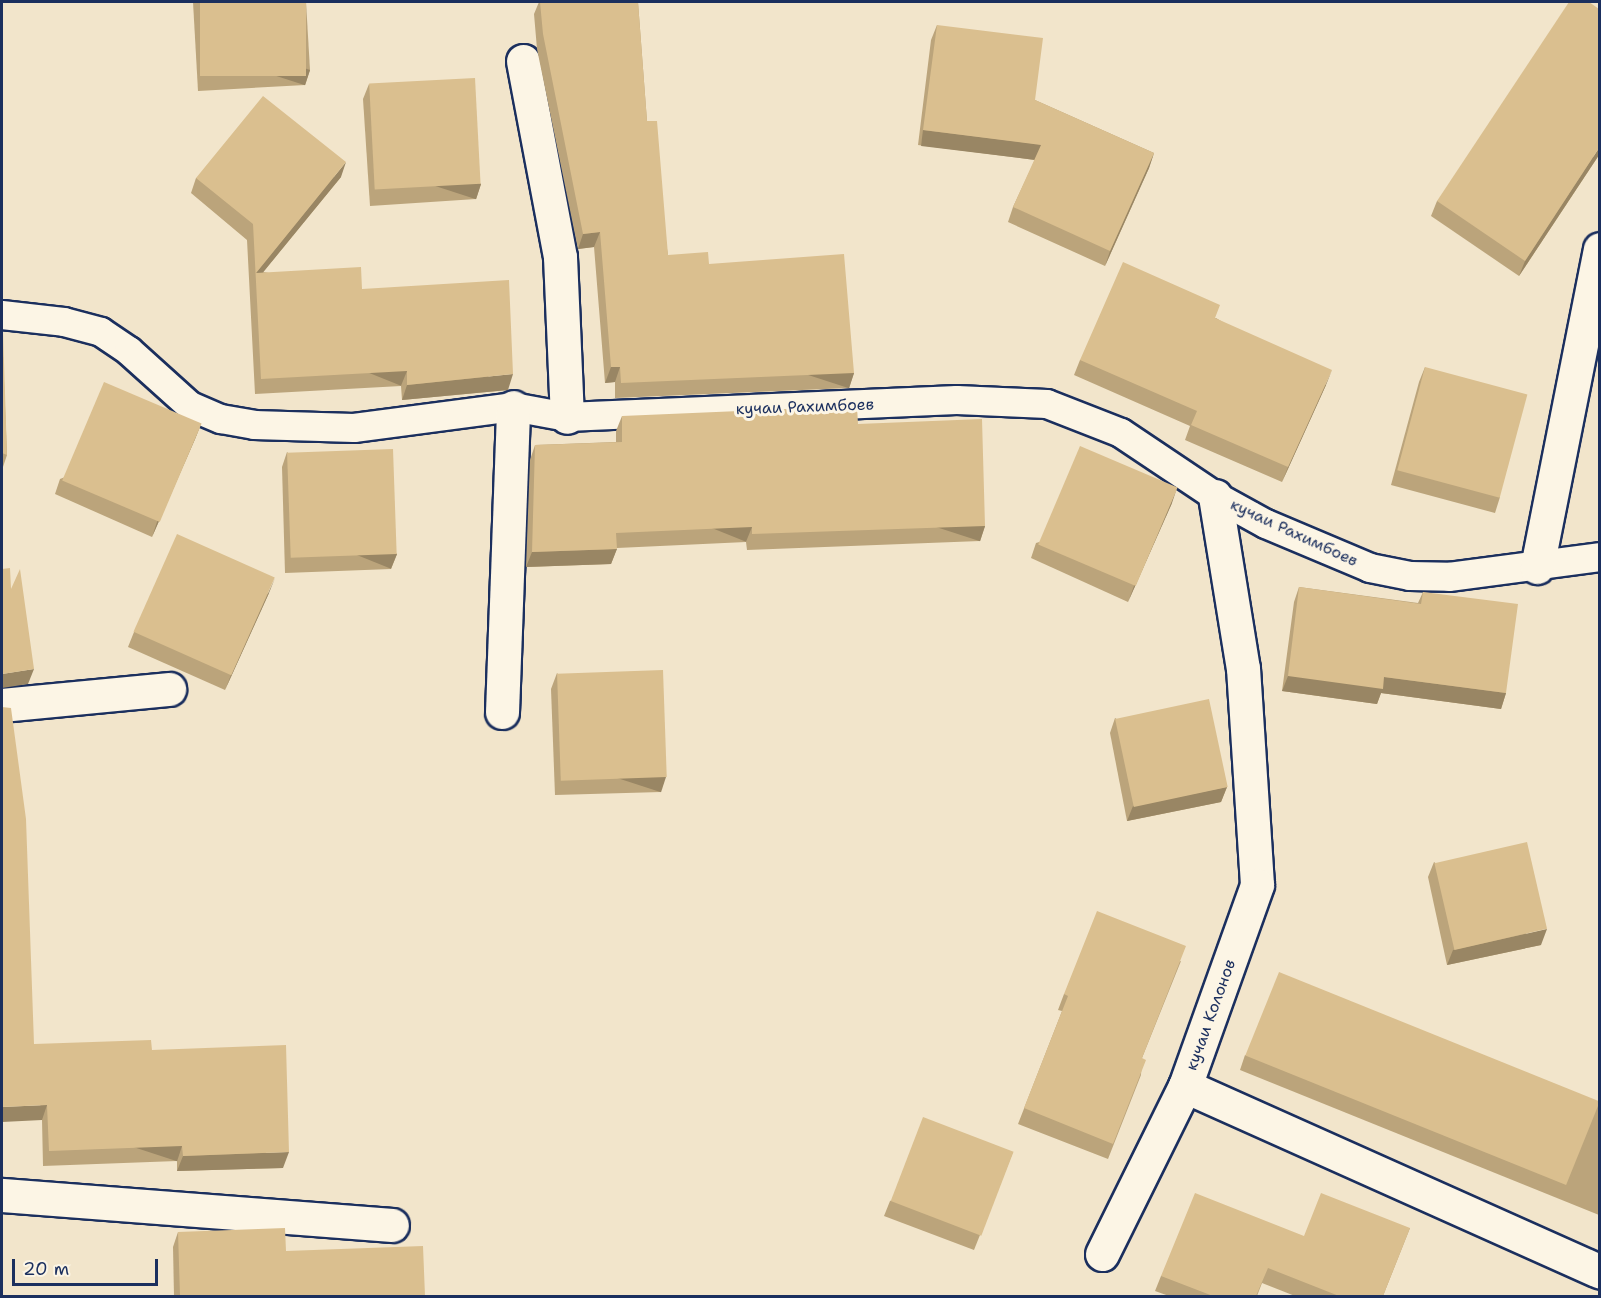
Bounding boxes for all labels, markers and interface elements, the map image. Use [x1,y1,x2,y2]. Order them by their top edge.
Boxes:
street label: кучаи Рахимбоев [736,395,874,419]
street label: кучаи Рахимбоев [1227,495,1361,571]
street label: кучаи Колонов [1182,957,1240,1073]
scale bar [15,1247,160,1285]
text: 20 m [23,1257,69,1281]

